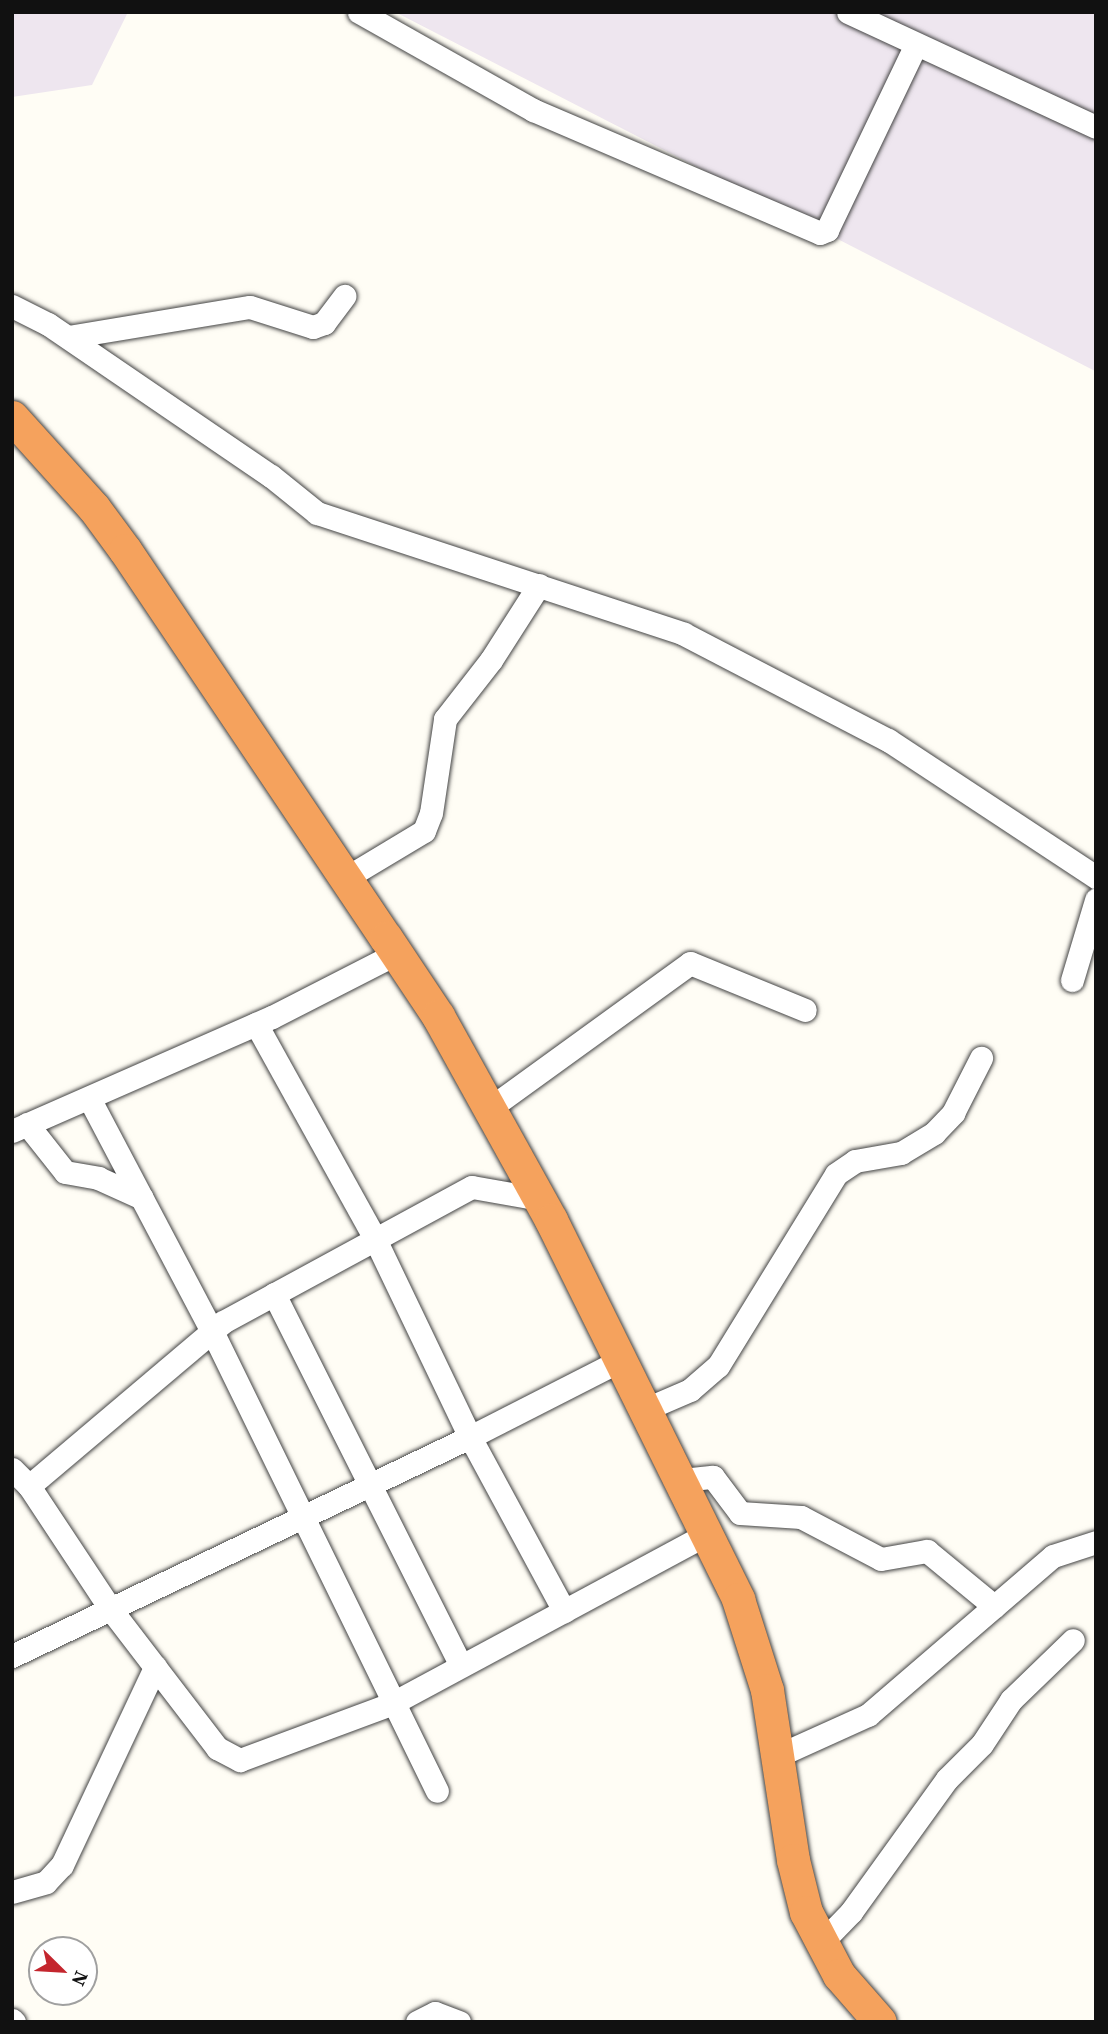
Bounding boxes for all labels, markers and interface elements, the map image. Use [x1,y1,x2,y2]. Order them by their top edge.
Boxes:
north arrow [28,1936,98,2006]
text: N [66,1967,95,1990]

